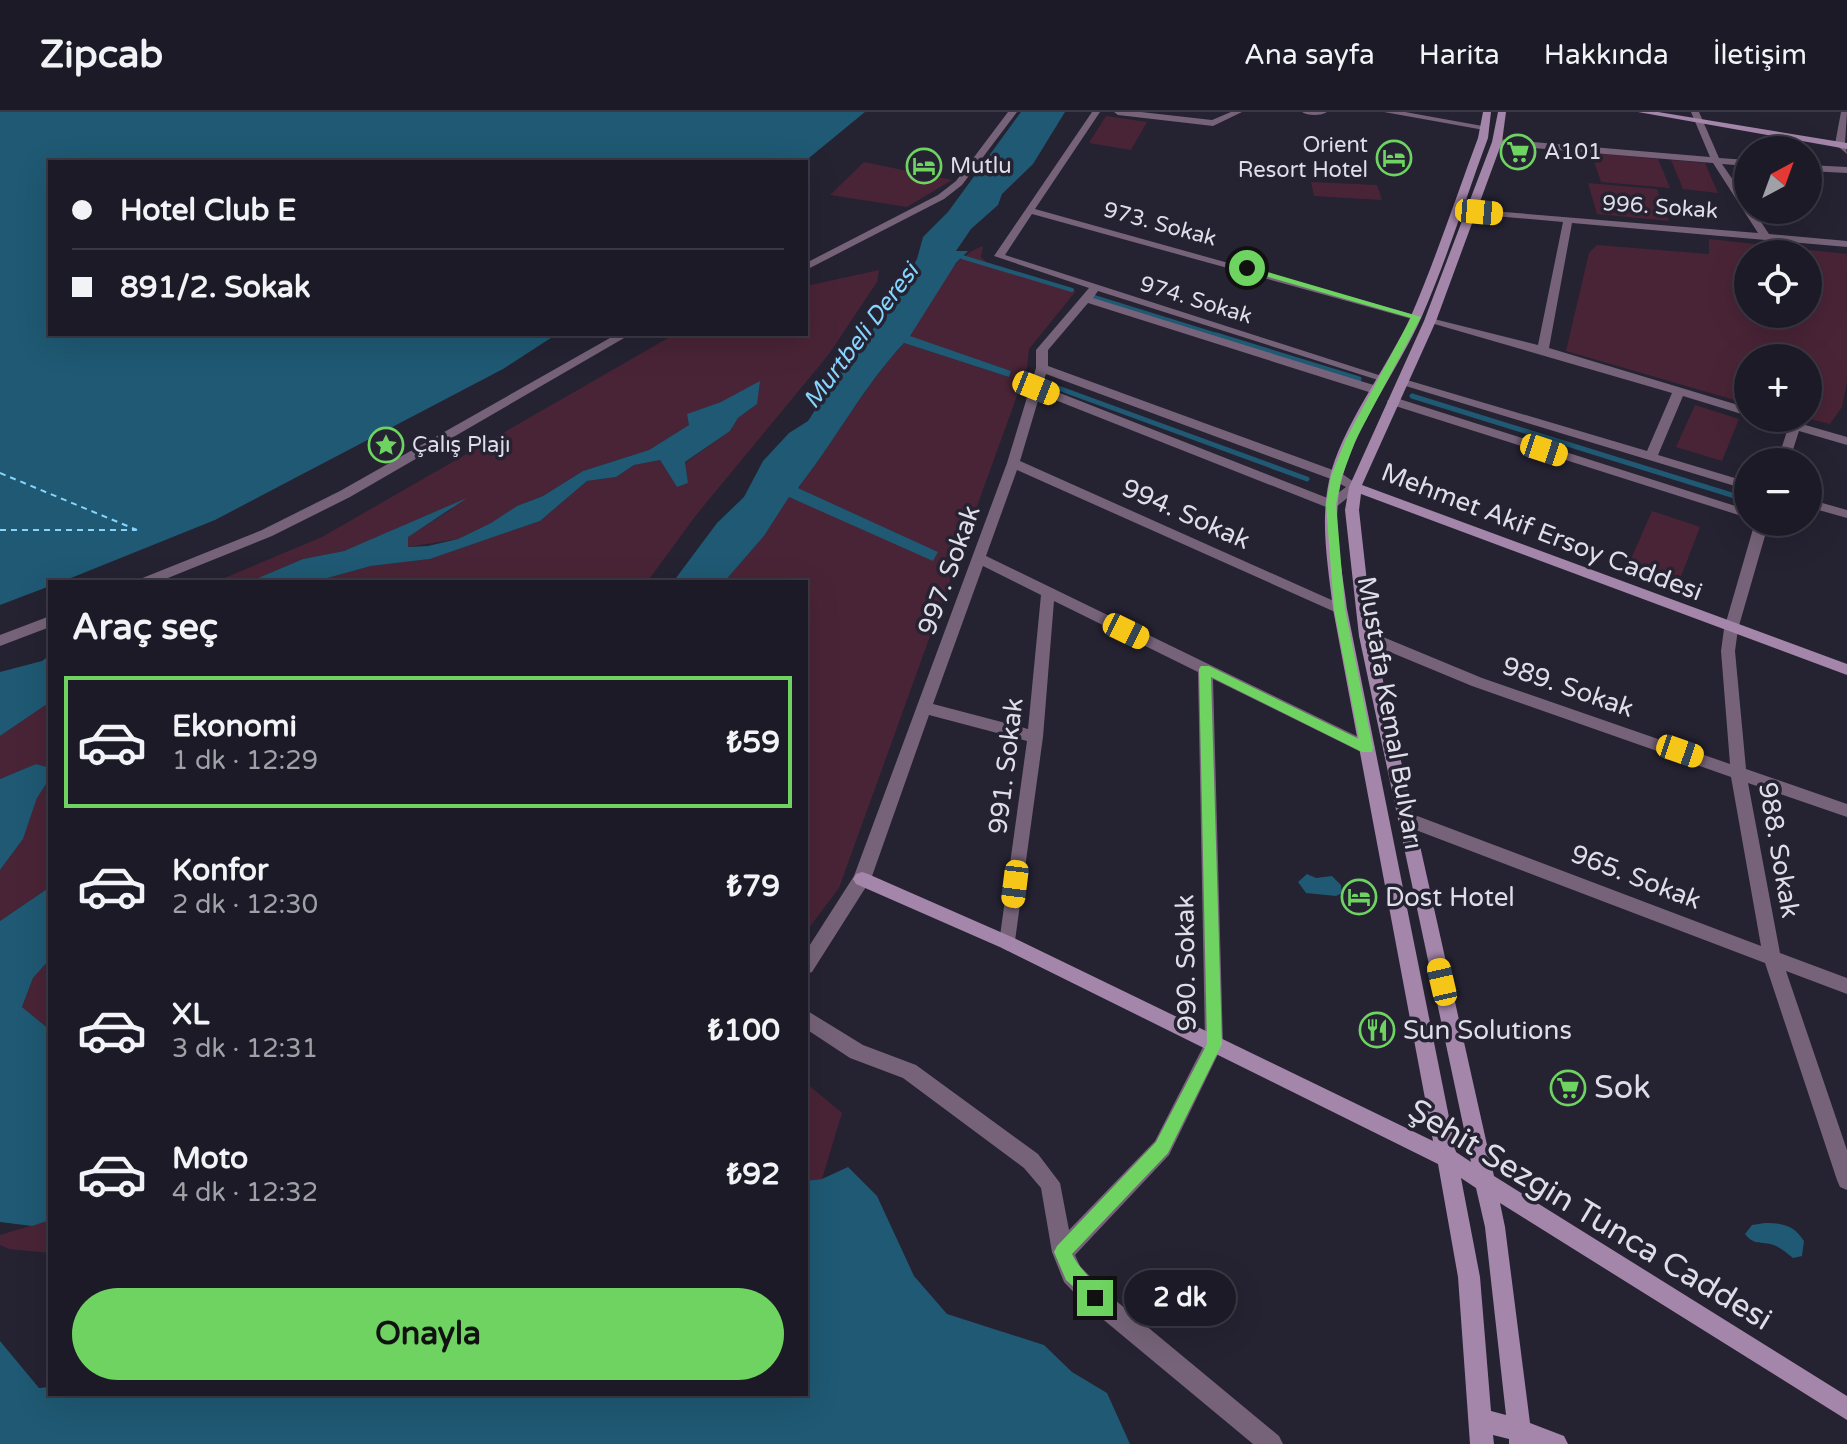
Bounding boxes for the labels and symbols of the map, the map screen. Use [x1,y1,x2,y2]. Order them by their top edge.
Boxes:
place label: Orient Resort Hotel [1238,132,1368,183]
supermarket icon: A101 [1499,133,1537,171]
north arrow [1734,136,1822,224]
hotel icon: Orient Resort Hotel [1375,139,1413,177]
place label: A101 [1544,139,1602,165]
hotel icon: Mutlu [905,147,943,185]
place label: Mutlu [950,153,1012,179]
street label: 996. Sokak [1601,190,1719,224]
street label: 973. Sokak [1101,196,1219,252]
car [1454,198,1504,226]
route start [1229,250,1265,286]
water label: Murtbeli Deresi [797,255,927,414]
street label: 974. Sokak [1137,271,1255,329]
car [1009,368,1063,408]
place icon: Çalış Plajı [367,426,405,464]
car [1517,431,1571,469]
place label: Çalış Plajı [412,432,510,458]
street label: Mehmet Akif Ersoy Caddesi [1377,456,1707,608]
street label: 994. Sokak [1117,472,1255,556]
street label: 997. Sokak [911,501,987,639]
street label: Mustafa Kemal Bulvarı [1351,574,1429,852]
car [1099,610,1153,652]
street label: 989. Sokak [1498,650,1638,724]
street label: 991. Sokak [982,696,1030,836]
car [1653,732,1707,770]
street label: 988. Sokak [1752,780,1806,920]
street label: 965. Sokak [1567,838,1705,916]
car [1000,859,1030,909]
hotel icon: Dost Hotel [1340,878,1378,916]
place label: Dost Hotel [1385,882,1515,913]
street label: 990. Sokak [1169,894,1203,1032]
car [1425,956,1459,1008]
restaurant icon: Sun Solutions [1358,1011,1396,1049]
place label: Sun Solutions [1403,1015,1572,1046]
supermarket icon: Sok [1549,1069,1587,1107]
place label: Sok [1594,1069,1651,1107]
street label: Şehit Sezgin Tunca Caddesi [1401,1091,1779,1339]
callout: 2 dk [1123,1270,1235,1326]
route end [1077,1280,1113,1316]

